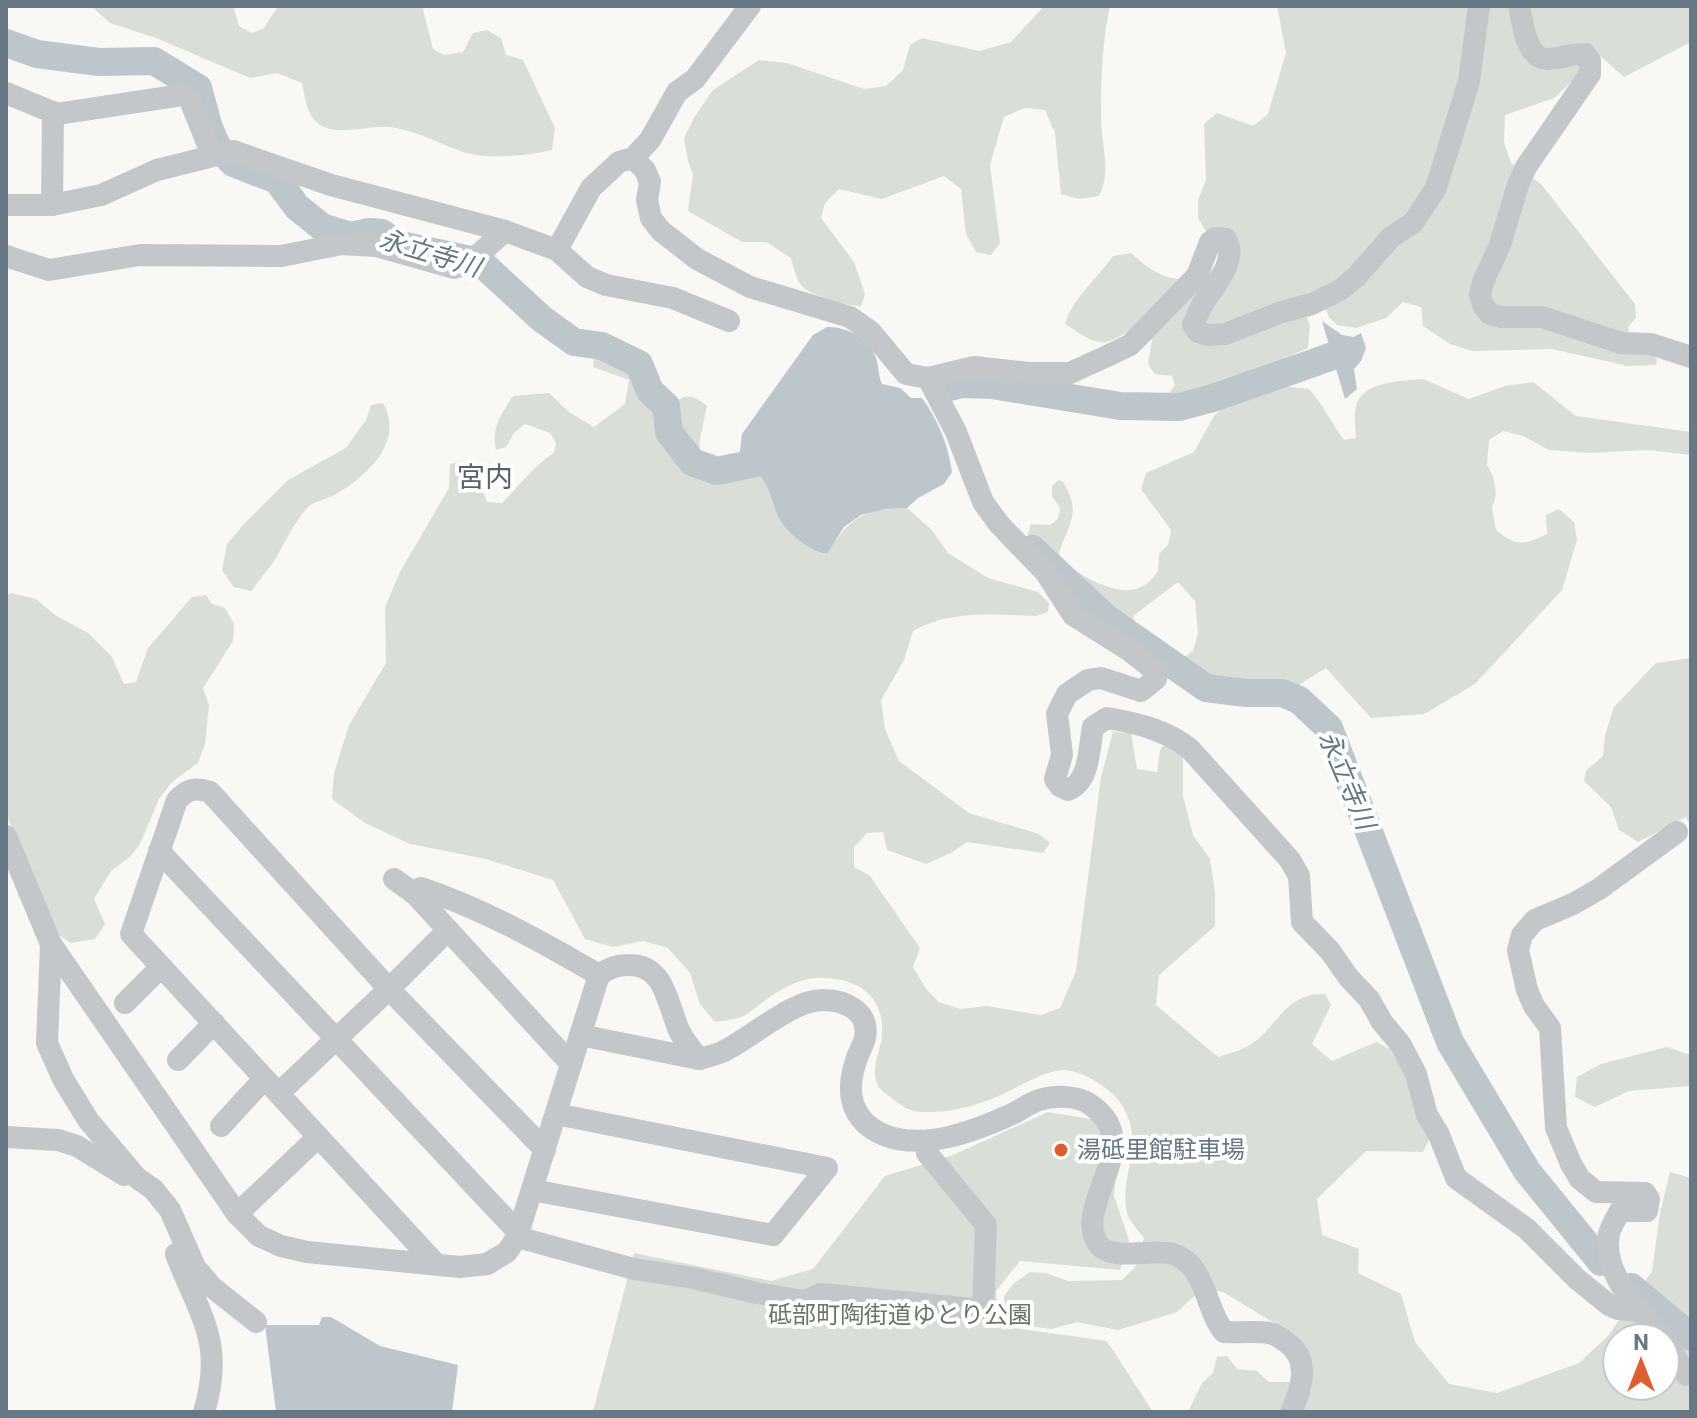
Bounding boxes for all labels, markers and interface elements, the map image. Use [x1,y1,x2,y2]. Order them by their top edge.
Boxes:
water label: 永立寺川 [376,223,487,283]
district label: 宮内 [457,461,513,494]
water label: 永立寺川 [1313,726,1382,836]
place label: 湯砥里館駐車場 [1077,1136,1245,1164]
marker: 湯砥里館駐車場 [1052,1141,1070,1159]
park label: 砥部町陶街道ゆとり公園 [768,1301,1032,1329]
north arrow [1601,1322,1681,1402]
text: N [1633,1330,1649,1355]

